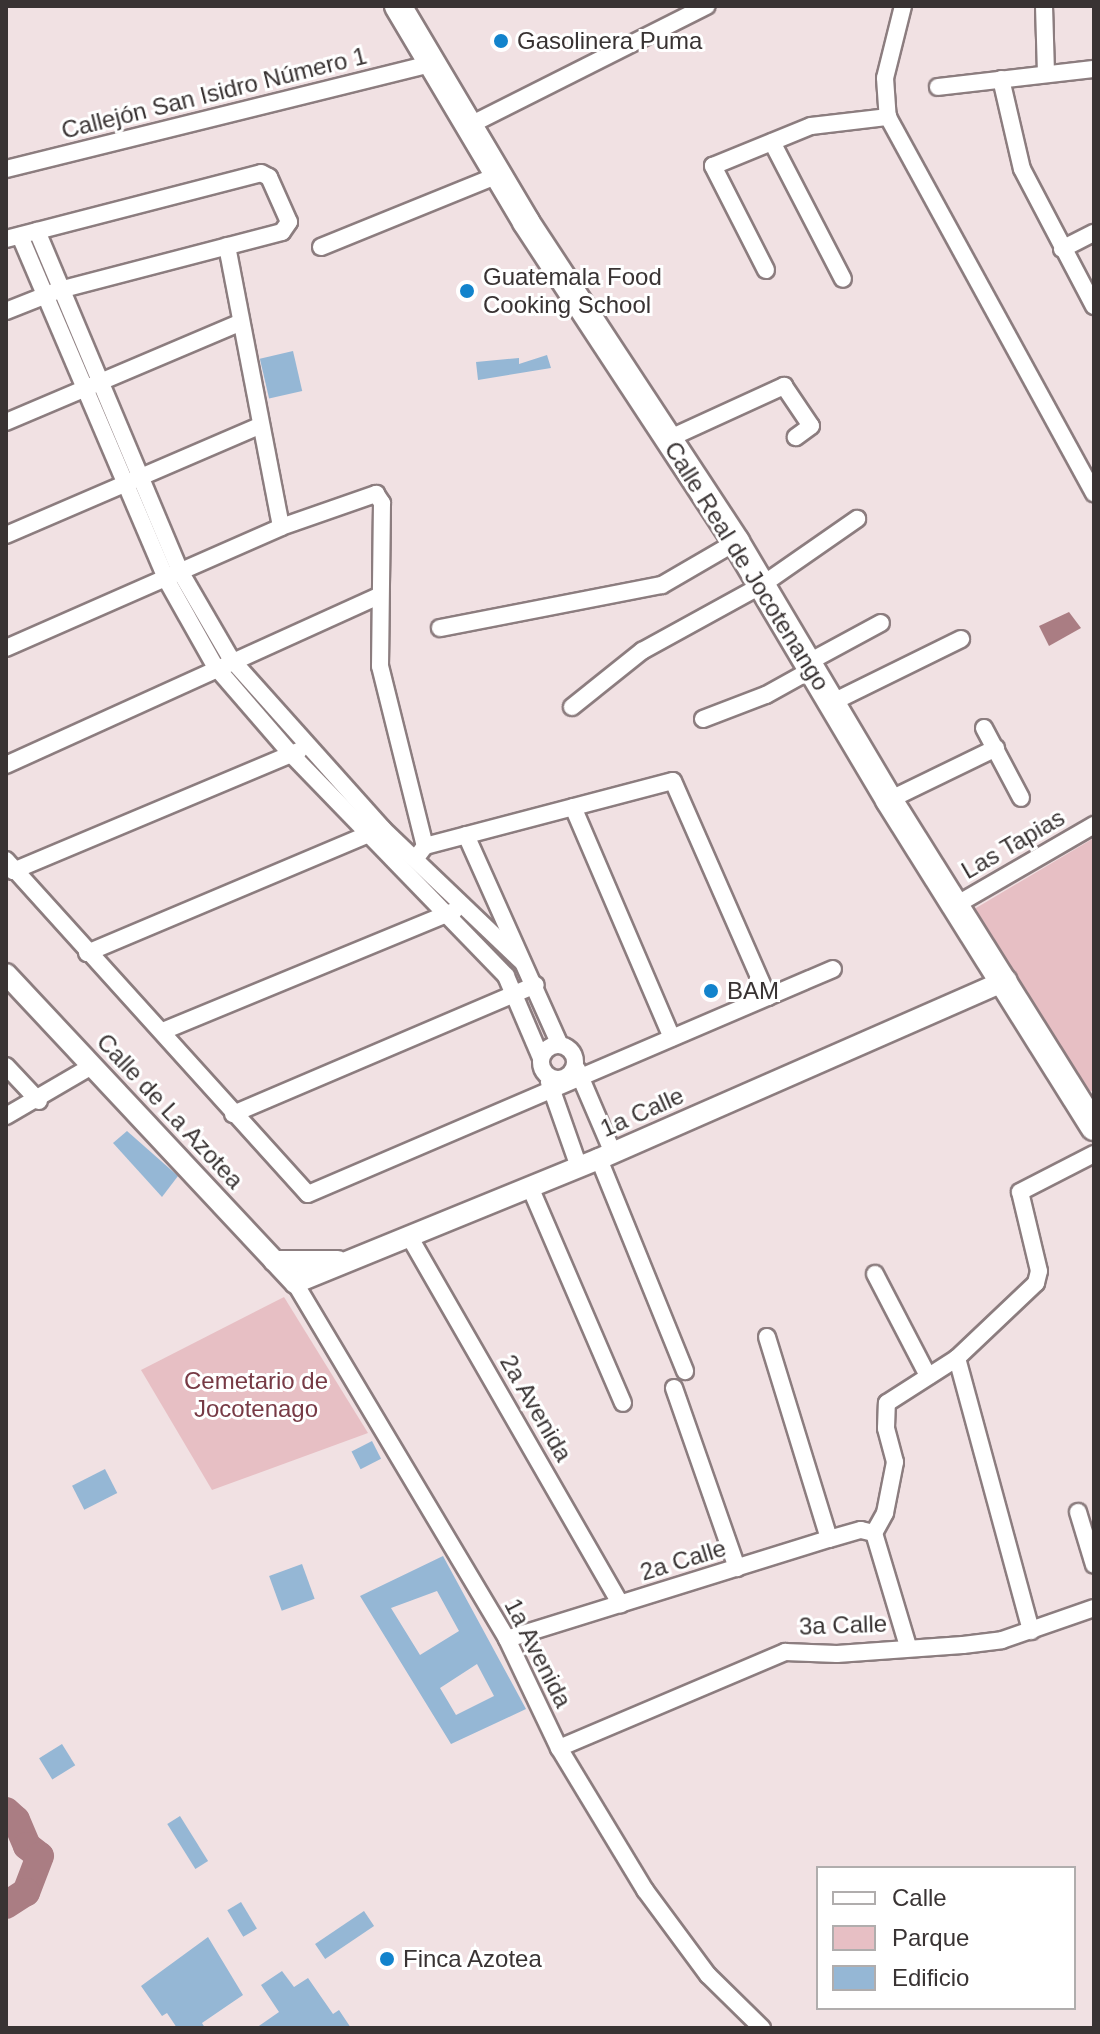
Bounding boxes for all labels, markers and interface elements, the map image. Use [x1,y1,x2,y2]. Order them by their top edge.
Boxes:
place label: Gasolinera Puma [517,27,702,55]
marker: Gasolinera Puma [492,32,510,50]
street label: Callejón San Isidro Número 1 [58,41,370,145]
place label: Guatemala Food Cooking School [483,263,662,319]
marker: Guatemala Food Cooking School [458,282,476,300]
street label: Calle Real de Jocotenango [658,436,836,696]
street label: Las Tapias [956,803,1070,885]
place label: BAM [727,977,779,1005]
marker: BAM [702,982,720,1000]
street label: Calle de La Azotea [90,1027,250,1195]
street label: 1a Calle [596,1081,688,1143]
street label: 2a Avenida [494,1349,578,1467]
park label: Cemetario de Jocotenago [184,1367,328,1423]
street label: 2a Calle [637,1533,729,1587]
street label: 1a Avenida [498,1593,578,1713]
street label: 3a Calle [798,1609,888,1641]
legend [816,1866,1076,2010]
text: Calle [892,1884,947,1911]
text: Parque [892,1924,969,1951]
place label: Finca Azotea [403,1945,543,1973]
marker: Finca Azotea [378,1950,396,1968]
text: Edificio [892,1964,969,1991]

